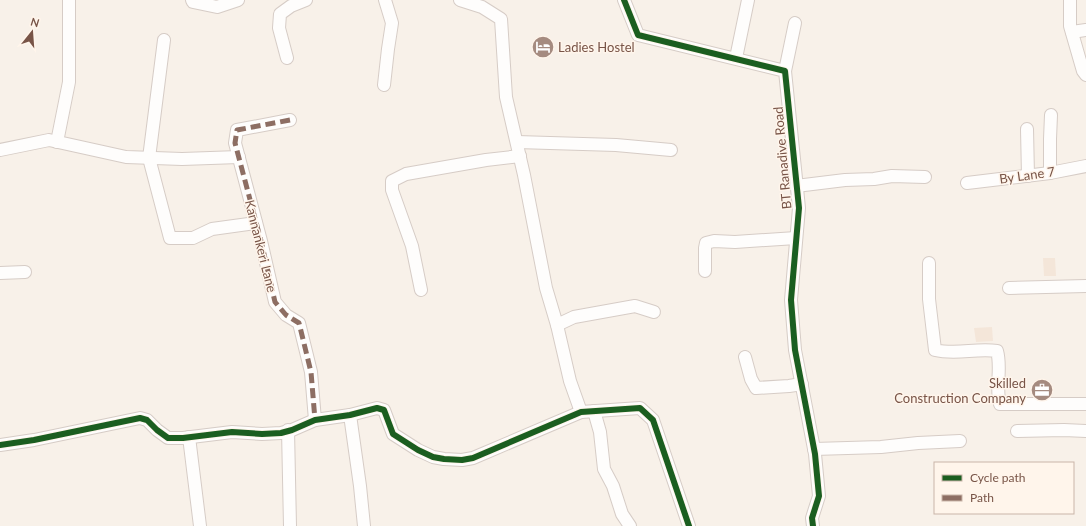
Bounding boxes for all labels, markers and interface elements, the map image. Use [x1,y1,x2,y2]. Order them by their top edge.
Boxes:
north arrow [12,12,52,52]
text: N [29,15,41,29]
hotel icon: Ladies Hostel [530,34,556,60]
place label: Ladies Hostel [558,39,635,55]
street label: BT Ranadive Road [770,106,794,210]
street label: By Lane 7 [998,163,1056,187]
street label: Kannankeri Lane [242,198,280,294]
place label: Skilled Construction Company [894,375,1026,406]
office icon: Skilled Construction Company [1029,377,1055,403]
legend [934,462,1074,514]
text: Cycle path [970,470,1025,485]
text: Path [970,490,994,505]

